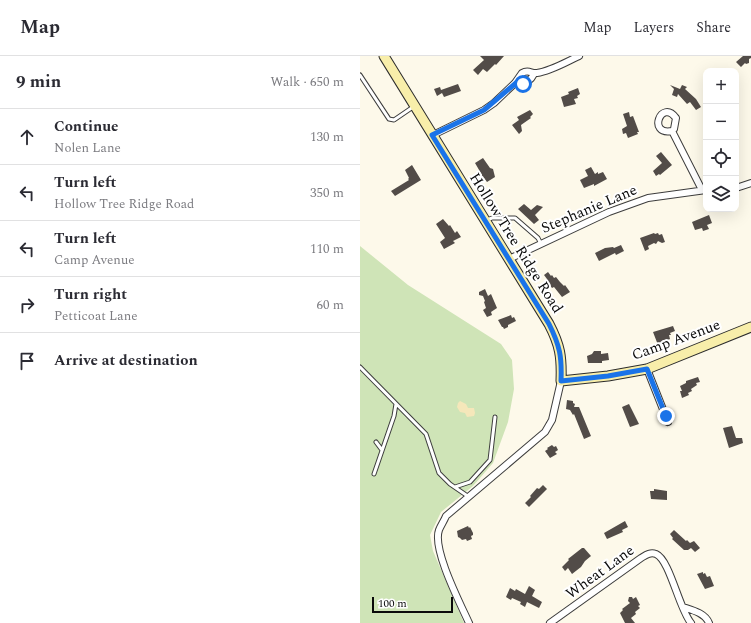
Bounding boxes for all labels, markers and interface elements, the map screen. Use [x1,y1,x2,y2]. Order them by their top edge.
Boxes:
text: Map [20,13,60,42]
text: Map [583,17,612,38]
text: Layers [634,17,674,38]
text: Share [696,17,731,38]
map controls [703,68,739,212]
button: + [703,68,739,104]
text: 9 min [16,69,61,95]
text: Walk · 650 m [270,72,344,92]
route start [514,75,532,93]
button: − [703,104,739,140]
text: Continue [54,115,119,138]
icon: ahead [16,126,38,148]
text: 130 m [310,127,344,147]
text: Nolen Lane [54,138,121,158]
button: locate [703,140,739,176]
street label: Hollow Tree Ridge Road [463,168,569,318]
text: Turn left [54,171,116,194]
button: layers [703,176,739,212]
street label: Stephanie Lane [537,178,641,240]
icon: left [16,182,38,204]
text: 350 m [310,183,344,203]
text: Hollow Tree Ridge Road [54,194,194,214]
text: Turn left [54,227,116,250]
icon: left [16,238,38,260]
text: 110 m [310,239,344,259]
text: Camp Avenue [54,250,135,270]
text: Turn right [54,283,127,306]
icon: right [16,294,38,316]
text: 60 m [317,295,344,315]
text: Petticoat Lane [54,306,138,326]
street label: Camp Avenue [628,313,724,367]
text: Arrive at destination [54,349,198,372]
icon: arrive [16,350,38,372]
route end [657,407,675,425]
street label: Wheat Lane [561,539,639,605]
scale bar [372,595,453,614]
text: 100 m [378,595,407,612]

